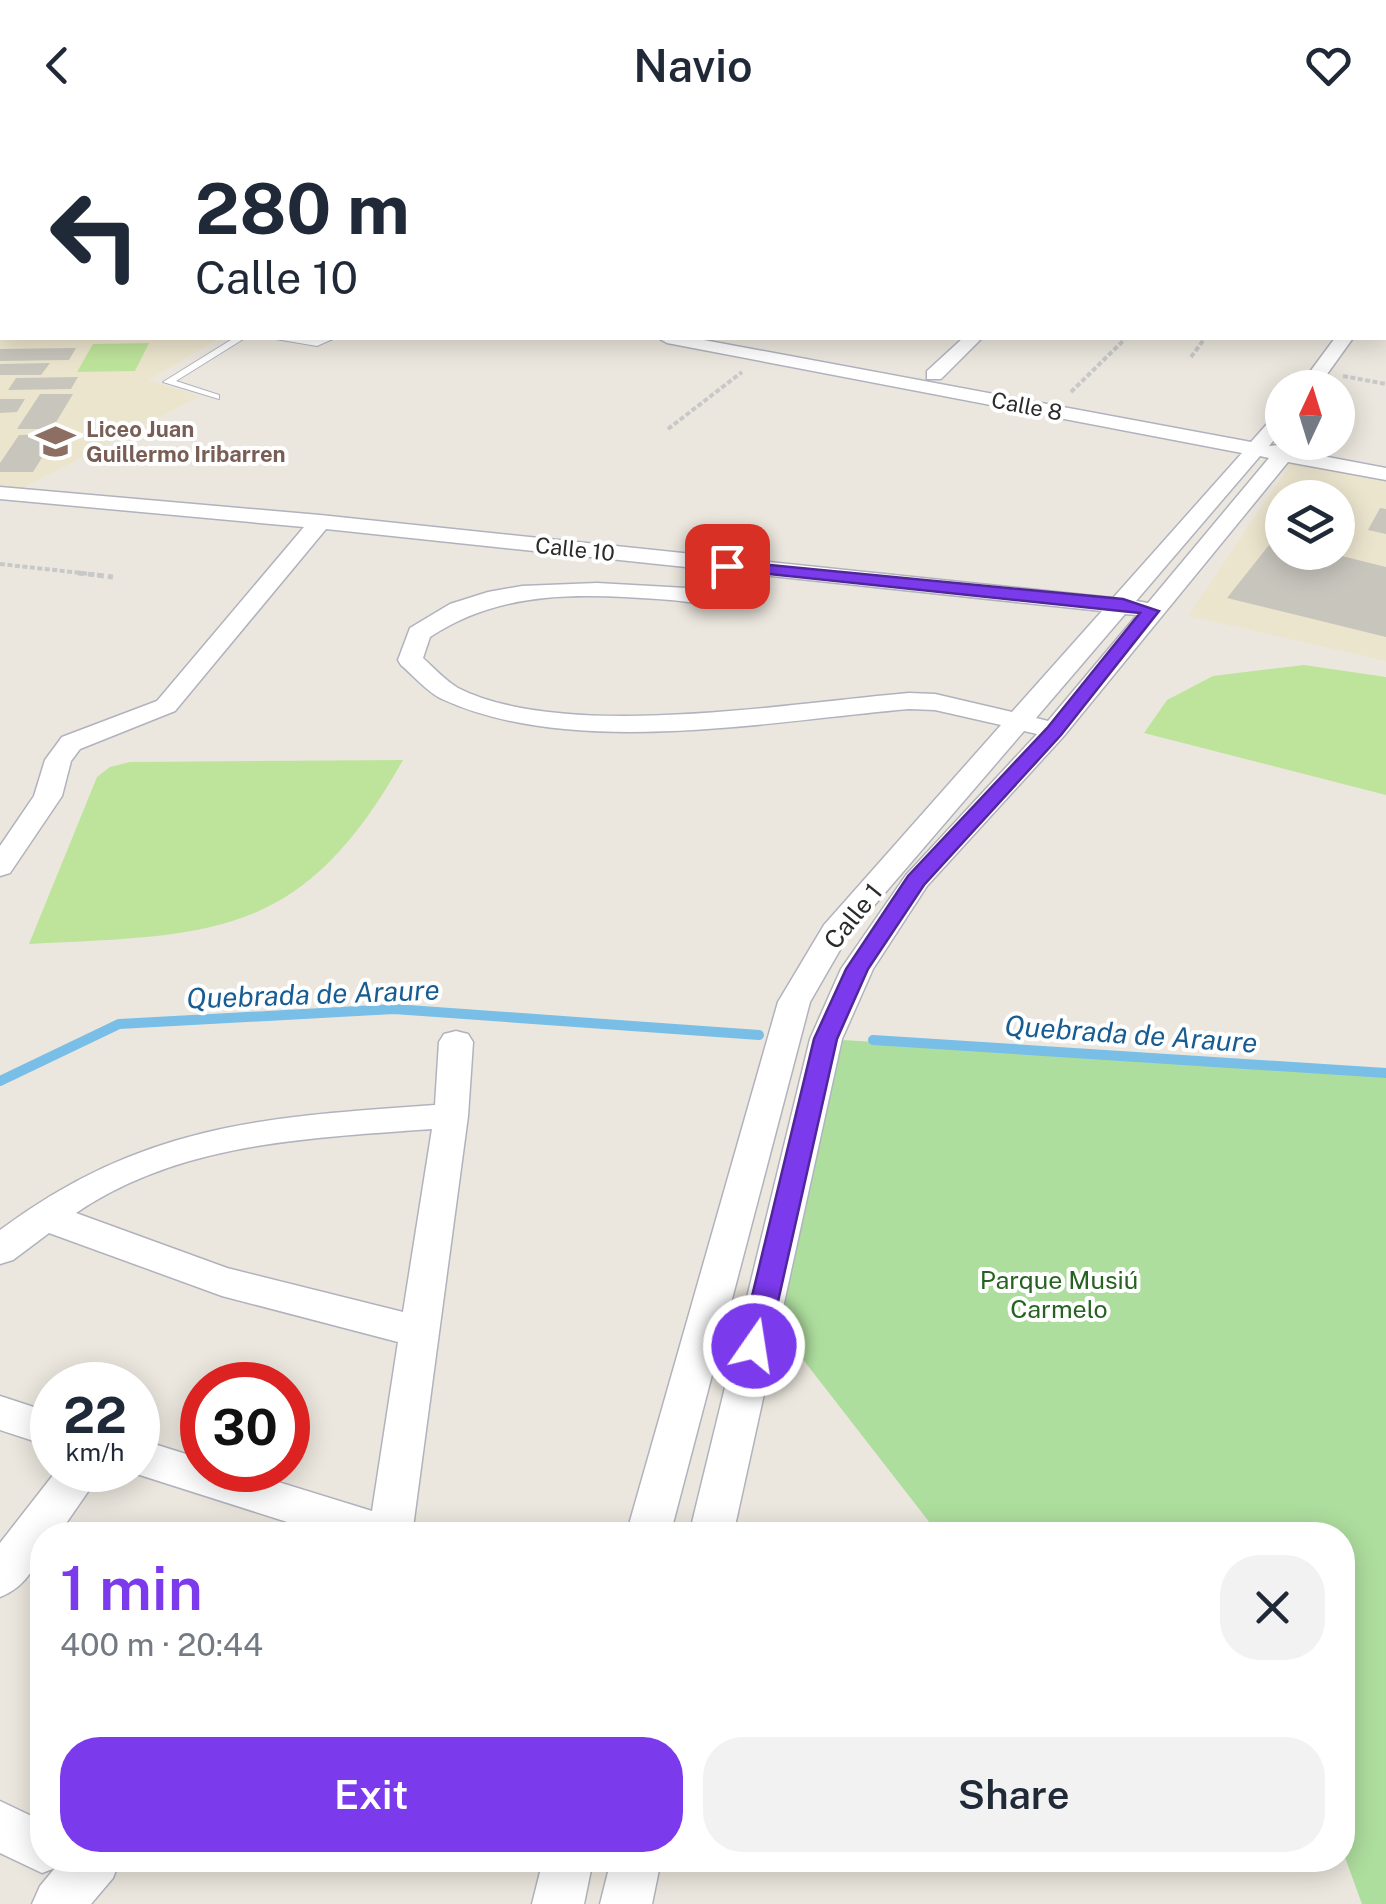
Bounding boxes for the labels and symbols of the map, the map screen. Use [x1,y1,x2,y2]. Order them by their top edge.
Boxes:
north arrow [1265,370,1355,460]
street label: Calle 8 [989,386,1065,426]
place label: Liceo Juan Guillermo Iribarren [86,416,286,467]
school or university icon: Liceo Juan Guillermo Iribarren [35,421,77,463]
pin [685,524,770,609]
street label: Calle 10 [534,532,616,566]
street label: Calle 1 [818,877,888,955]
water label: Quebrada de Araure [186,973,440,1014]
water label: Quebrada de Araure [1004,1008,1259,1059]
park label: Parque Musiú Carmelo [980,1265,1138,1324]
position arrow [702,1294,806,1398]
speed limit sign: 30 [180,1362,310,1492]

